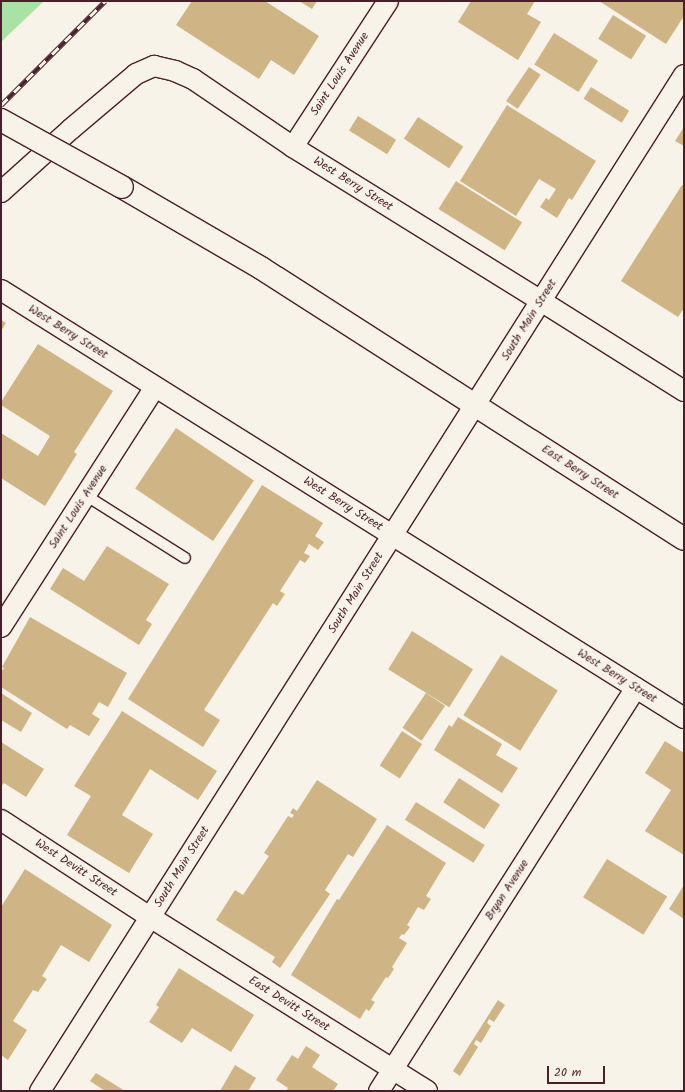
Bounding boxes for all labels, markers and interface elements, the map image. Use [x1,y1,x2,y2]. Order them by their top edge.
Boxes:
street label: Saint Louis Avenue [308,30,372,118]
street label: West Berry Street [311,154,395,214]
street label: South Main Street [498,277,560,363]
street label: West Berry Street [26,302,110,362]
street label: East Berry Street [539,442,621,502]
street label: Saint Louis Avenue [46,463,110,551]
street label: West Berry Street [301,474,385,534]
street label: South Main Street [325,550,387,636]
street label: West Berry Street [575,646,659,706]
street label: South Main Street [151,824,213,910]
street label: West Devitt Street [32,836,120,900]
street label: Bryan Avenue [482,857,532,923]
street label: East Devitt Street [246,973,332,1035]
scale bar [549,1058,607,1084]
text: 20 m [554,1063,581,1082]

